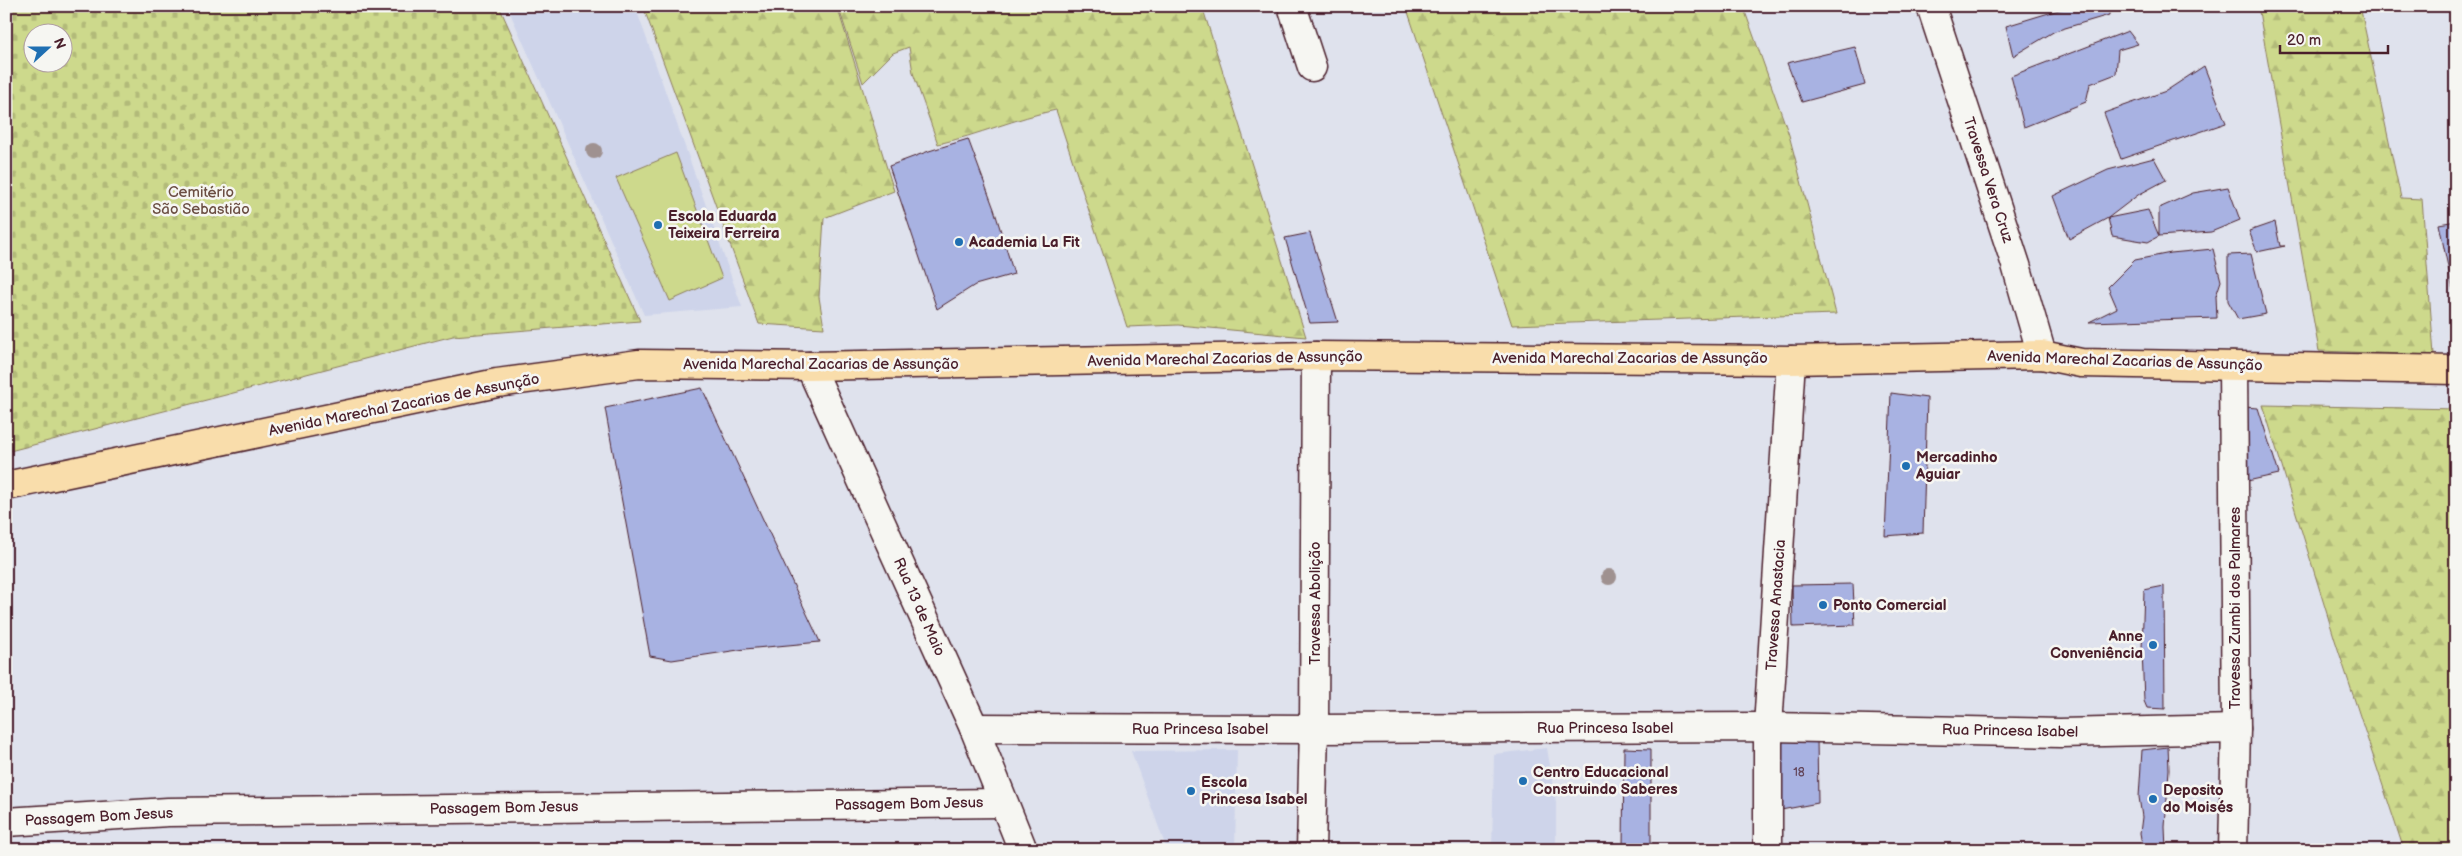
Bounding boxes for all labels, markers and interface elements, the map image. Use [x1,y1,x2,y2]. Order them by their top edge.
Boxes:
north arrow [22,22,72,72]
scale bar [2280,22,2387,54]
text: 20 m [2287,31,2321,50]
text: N [50,36,69,51]
street label: Travessa Vera Cruz [1959,115,2018,246]
park label: Cemitério São Sebastião [152,183,250,219]
place label: Escola Eduarda Teixeira Ferreira [668,207,780,243]
marker: Escola Eduarda Teixeira Ferreira [652,219,664,231]
place label: Academia La Fit [968,233,1080,252]
marker: Academia La Fit [953,236,965,248]
street label: Avenida Marechal Zacarias de Assunção [1087,347,1363,371]
street label: Avenida Marechal Zacarias de Assunção [1987,347,2263,375]
street label: Avenida Marechal Zacarias de Assunção [1492,349,1768,368]
street label: Avenida Marechal Zacarias de Assunção [683,355,959,374]
street label: Avenida Marechal Zacarias de Assunção [267,369,541,441]
place label: Mercadinho Aguiar [1915,448,1998,484]
marker: Mercadinho Aguiar [1900,460,1912,472]
street label: Travessa Zumbi dos Palmares [2226,506,2245,709]
street label: Travessa Anastacia [1762,539,1790,671]
street label: Travessa Abolição [1306,541,1325,665]
street label: Rua 13 de Maio [889,555,949,659]
place label: Ponto Comercial [1833,596,1947,615]
marker: Ponto Comercial [1817,599,1829,611]
place label: Anne Conveniência [2050,627,2143,663]
marker: Anne Conveniência [2147,639,2159,651]
street label: Rua Princesa Isabel [1537,719,1673,738]
street label: Rua Princesa Isabel [1132,720,1268,739]
street label: Rua Princesa Isabel [1942,720,2078,742]
place label: Centro Educacional Construindo Saberes [1533,763,1678,799]
house number: 18 [1793,765,1805,780]
place label: Escola Princesa Isabel [1201,773,1308,809]
marker: Centro Educacional Construindo Saberes [1517,775,1529,787]
place label: Deposito do Moisés [2163,781,2233,817]
marker: Escola Princesa Isabel [1185,785,1197,797]
street label: Passagem Bom Jesus [834,793,984,815]
marker: Deposito do Moisés [2147,793,2159,805]
street label: Passagem Bom Jesus [429,797,579,819]
street label: Passagem Bom Jesus [24,804,174,830]

